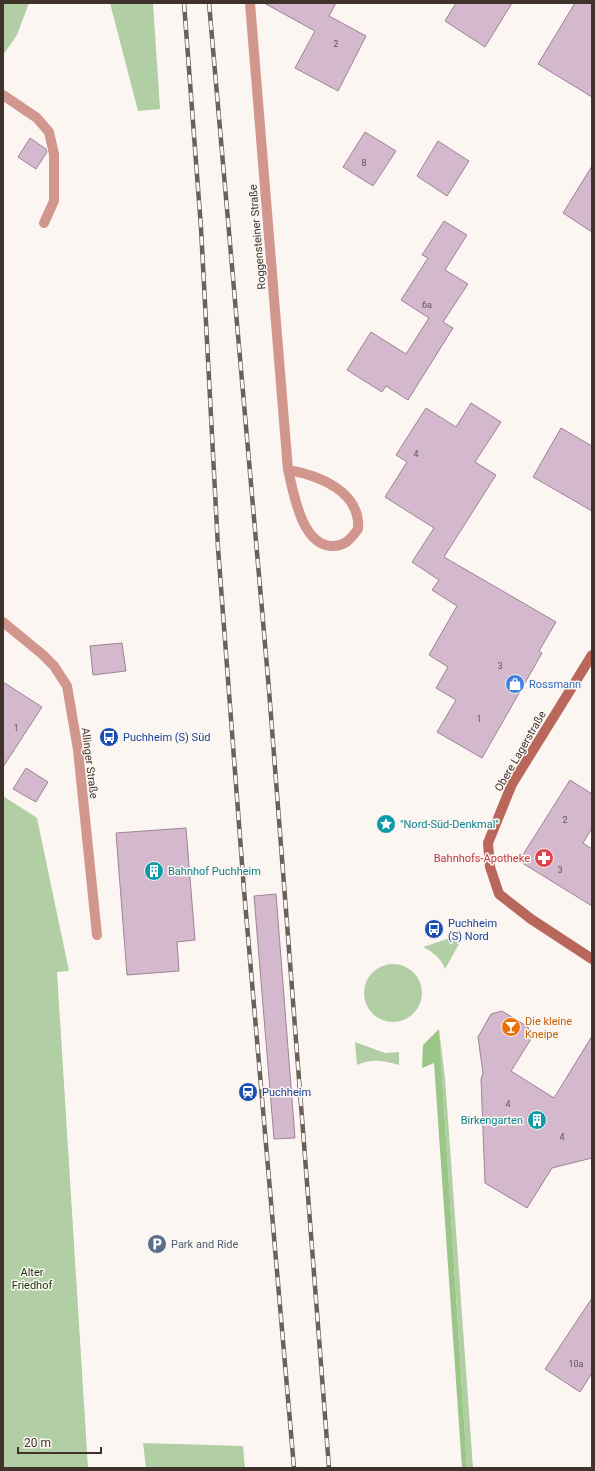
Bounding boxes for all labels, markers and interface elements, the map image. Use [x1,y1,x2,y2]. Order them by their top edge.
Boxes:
house number: 2 [333,39,339,49]
house number: 8 [361,158,367,168]
street label: Roggensteiner Straße [246,184,269,290]
house number: 6a [422,300,432,310]
house number: 4 [413,449,419,459]
house number: 3 [497,661,503,671]
shop icon: Rossmann [504,673,526,695]
place label: Rossmann [529,678,581,691]
street label: Obere Lagerstraße [492,709,549,794]
house number: 1 [476,714,482,724]
house number: 1 [13,723,19,733]
bus stop icon: Puchheim (S) Süd [98,726,120,748]
street label: Allinger Straße [79,727,100,800]
place label: Puchheim (S) Süd [123,731,210,744]
place icon: "Nord-Süd-Denkmal" [375,813,397,835]
house number: 2 [562,815,568,825]
place label: "Nord-Süd-Denkmal" [400,818,499,831]
pharmacy icon: Bahnhofs-Apotheke [533,847,555,869]
place label: Bahnhofs-Apotheke [434,852,530,865]
building icon: Bahnhof Puchheim [143,860,165,882]
place label: Bahnhof Puchheim [168,865,261,878]
house number: 3 [557,865,563,875]
place label: Puchheim (S) Nord [448,917,497,943]
bus stop icon: Puchheim (S) Nord [423,918,445,940]
place label: Die kleine Kneipe [525,1015,572,1041]
bar icon: Die kleine Kneipe [500,1016,522,1038]
station icon: Puchheim [237,1081,259,1103]
place label: Puchheim [262,1086,311,1099]
house number: 4 [505,1099,511,1109]
building icon: Birkengarten [526,1109,548,1131]
place label: Birkengarten [461,1114,523,1127]
house number: 4 [559,1132,565,1142]
parking icon: Park and Ride [146,1233,168,1255]
place label: Park and Ride [171,1238,239,1251]
park label: Alter Friedhof [12,1266,52,1292]
house number: 10a [568,1359,584,1369]
scale bar [18,1429,101,1455]
text: 20 m [24,1436,51,1450]

